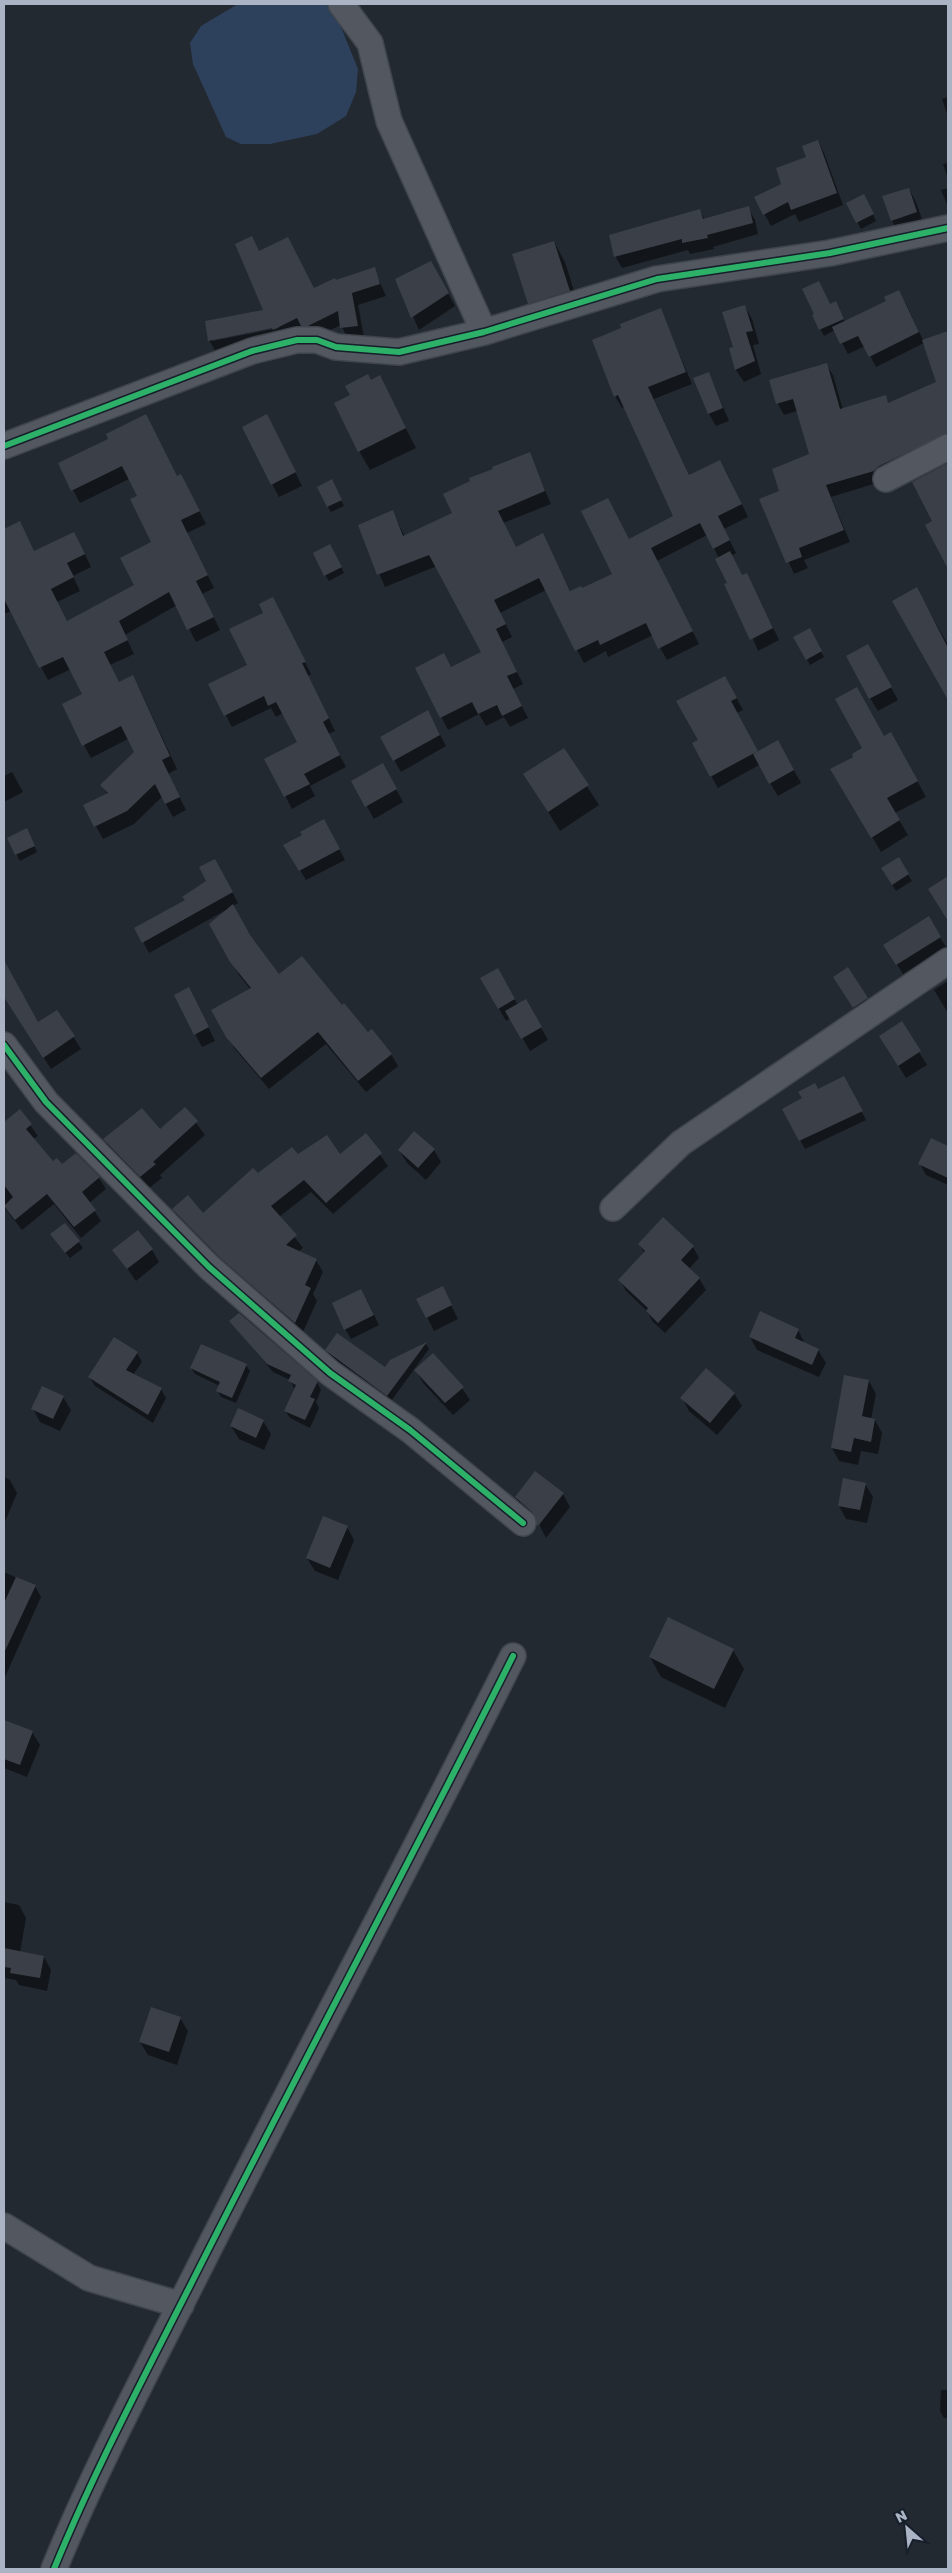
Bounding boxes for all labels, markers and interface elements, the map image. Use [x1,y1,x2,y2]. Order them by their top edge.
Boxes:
north arrow [882,2503,932,2553]
text: N [892,2506,909,2526]

